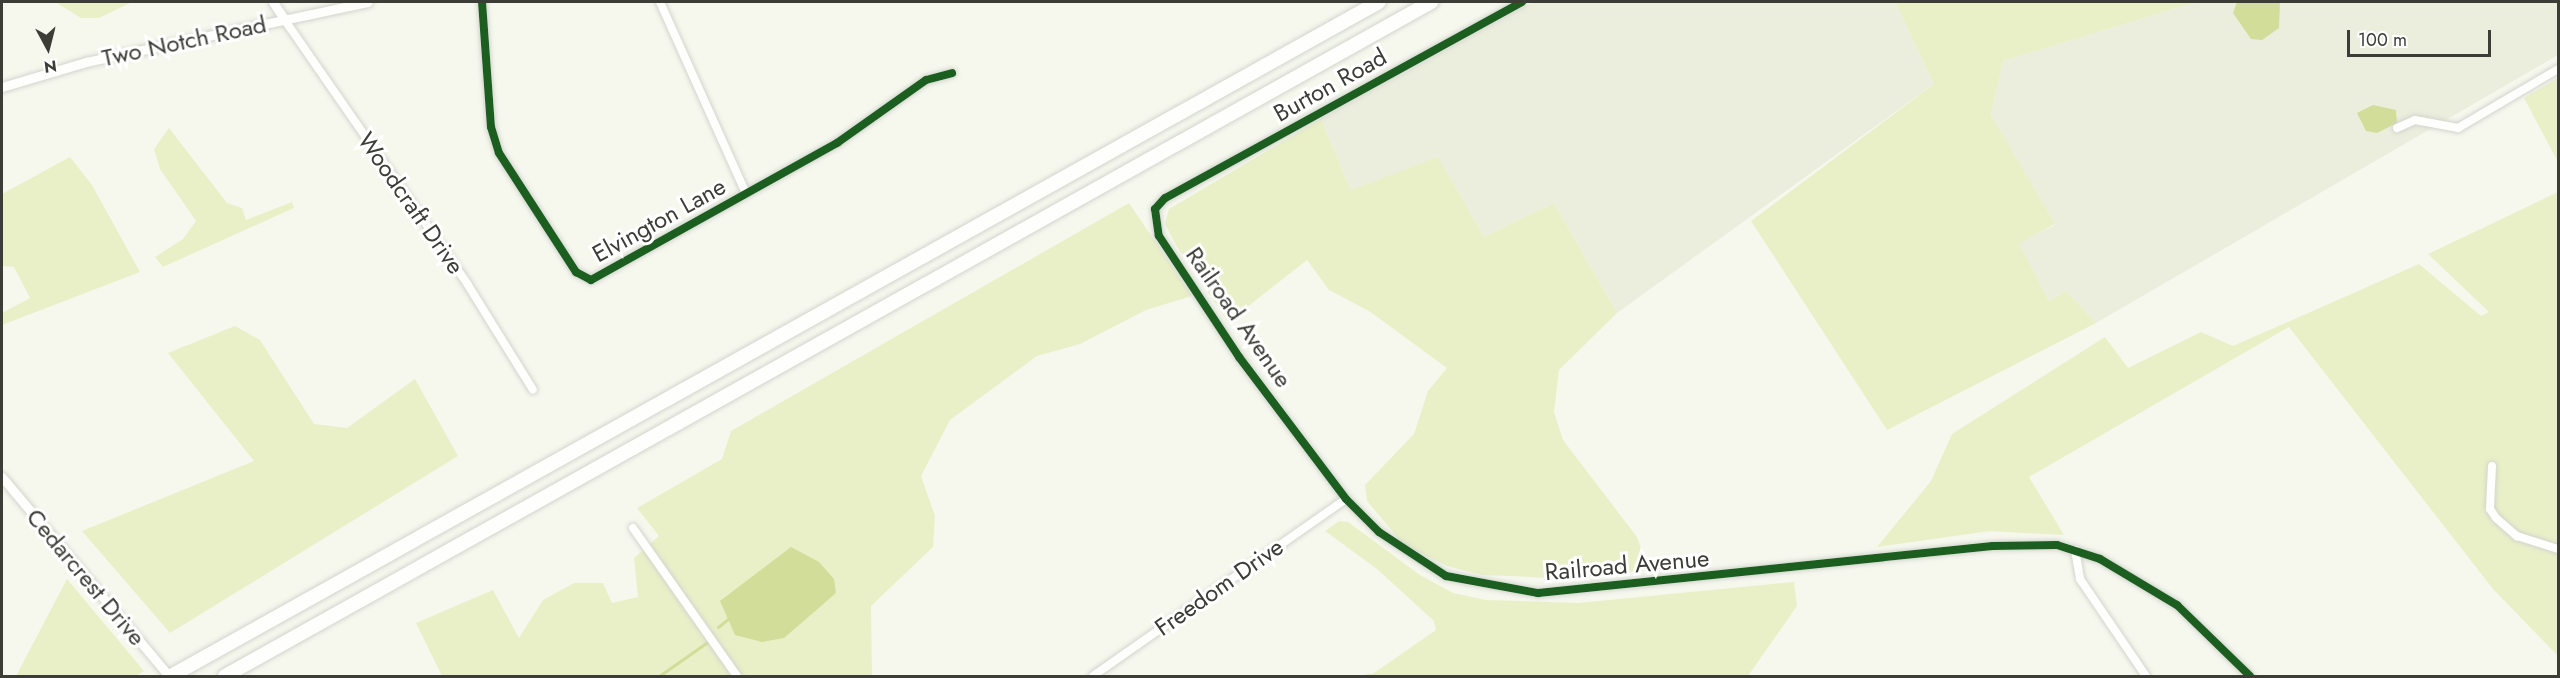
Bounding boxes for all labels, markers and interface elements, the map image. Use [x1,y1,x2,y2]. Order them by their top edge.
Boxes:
street label: Two Notch Road [99,10,269,72]
north arrow [18,18,78,78]
scale bar [2350,18,2494,56]
text: 100 m [2358,27,2407,53]
street label: Burton Road [1269,42,1391,128]
text: N [43,54,58,79]
street label: Woodcraft Drive [352,127,470,279]
street label: Elvington Lane [587,172,731,268]
street label: Railroad Avenue [1180,241,1298,393]
street label: Cedarcrest Drive [20,503,152,651]
street label: Freedom Drive [1149,532,1289,642]
street label: Railroad Avenue [1544,543,1710,587]

